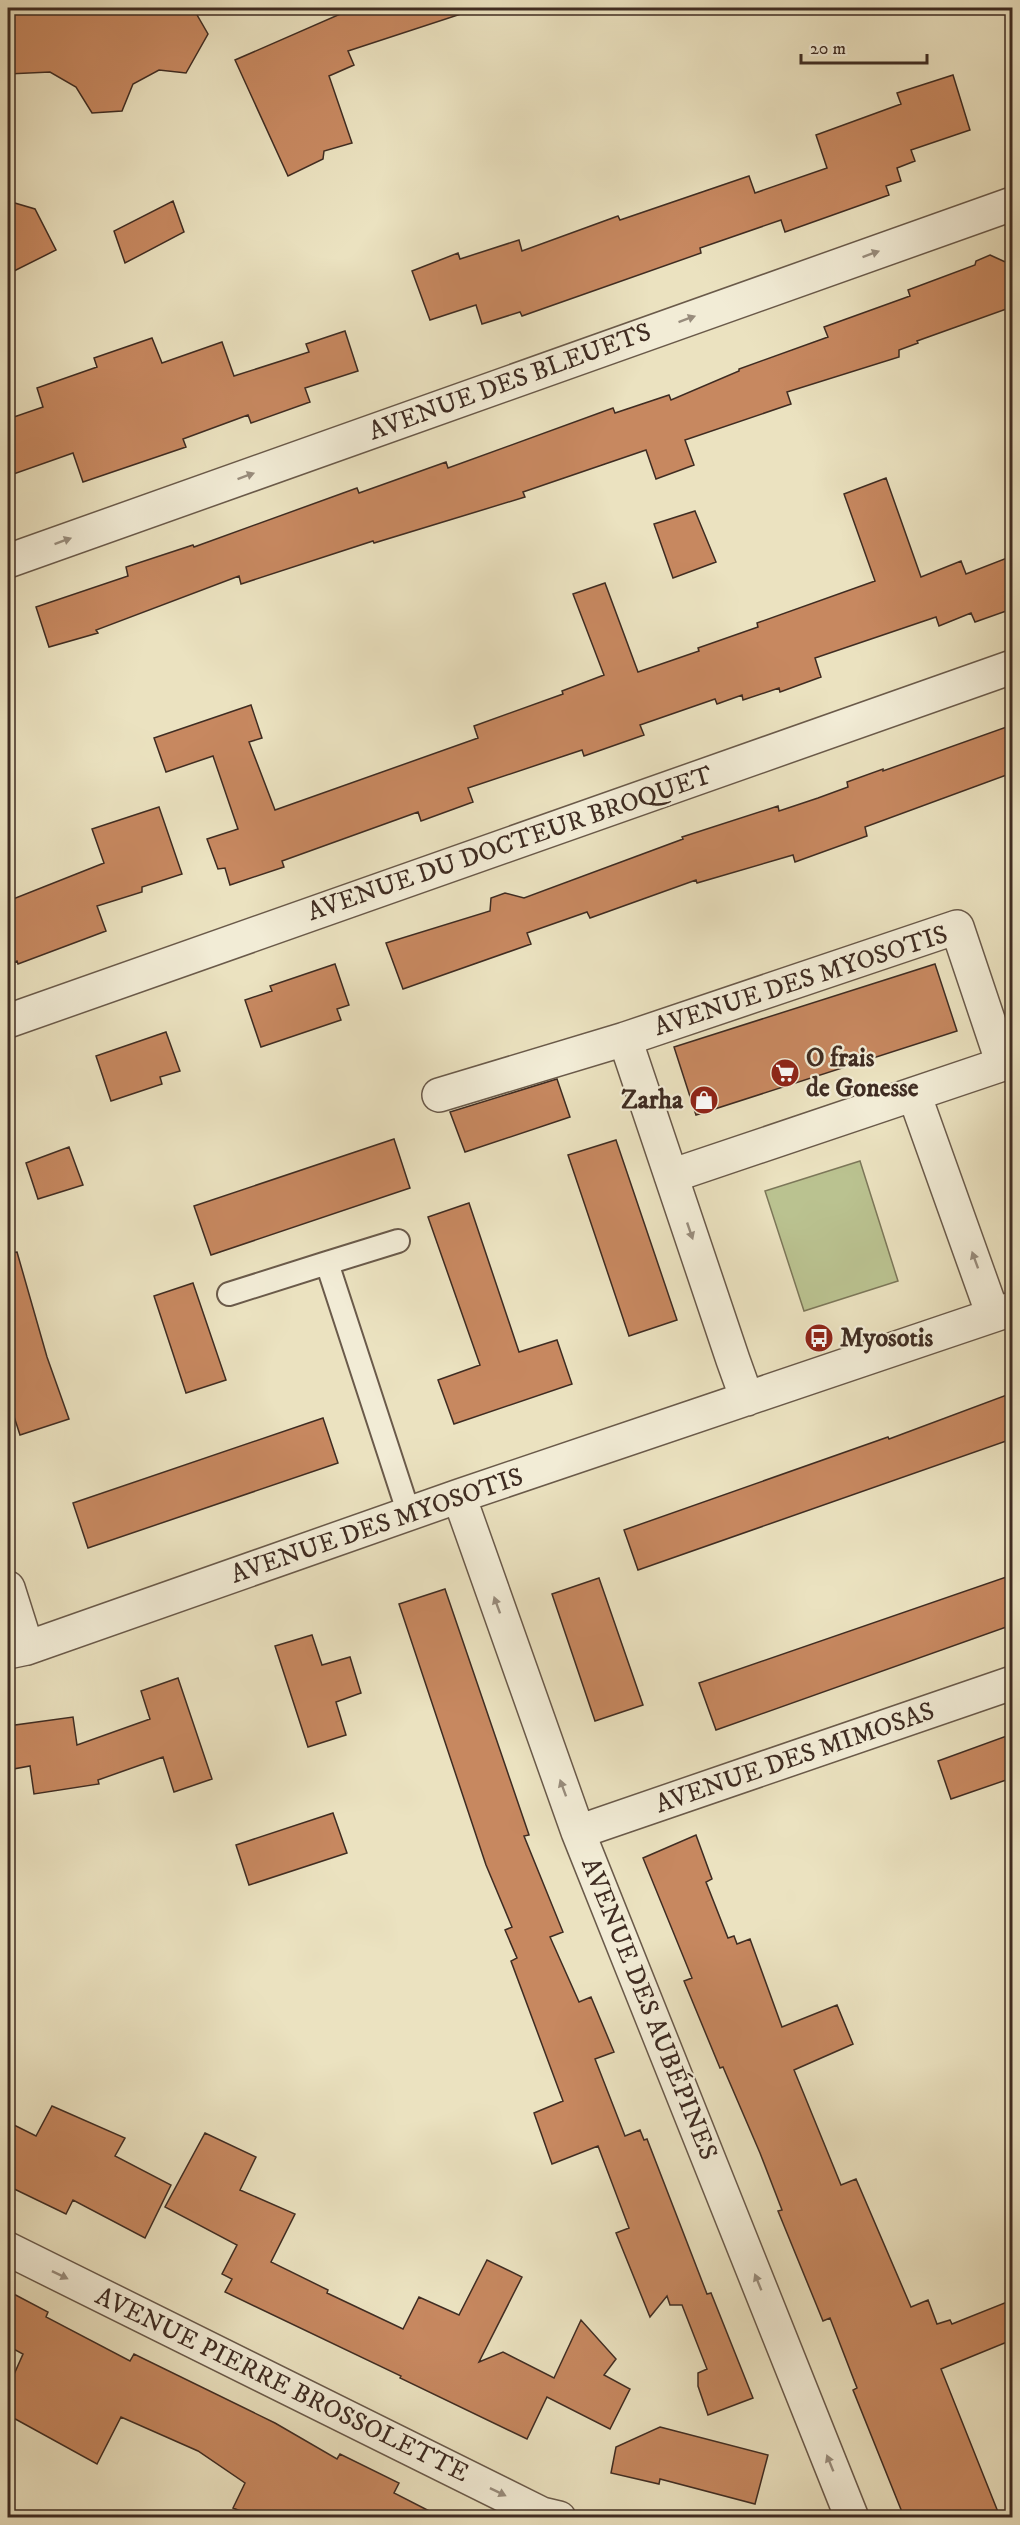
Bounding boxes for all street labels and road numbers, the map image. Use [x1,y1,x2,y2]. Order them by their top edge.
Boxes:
street label: AVENUE DES BLEUETS [364,316,656,448]
street label: AVENUE DU DOCTEUR BROQUET [303,759,717,929]
street label: AVENUE DES MYOSOTIS [650,918,952,1044]
street label: AVENUE DES MYOSOTIS [226,1460,528,1592]
street label: AVENUE DES MIMOSAS [651,1695,939,1821]
street label: AVENUE DES AUBÉPINES [573,1853,725,2165]
street label: AVENUE PIERRE BROSSOLETTE [90,2280,474,2490]

